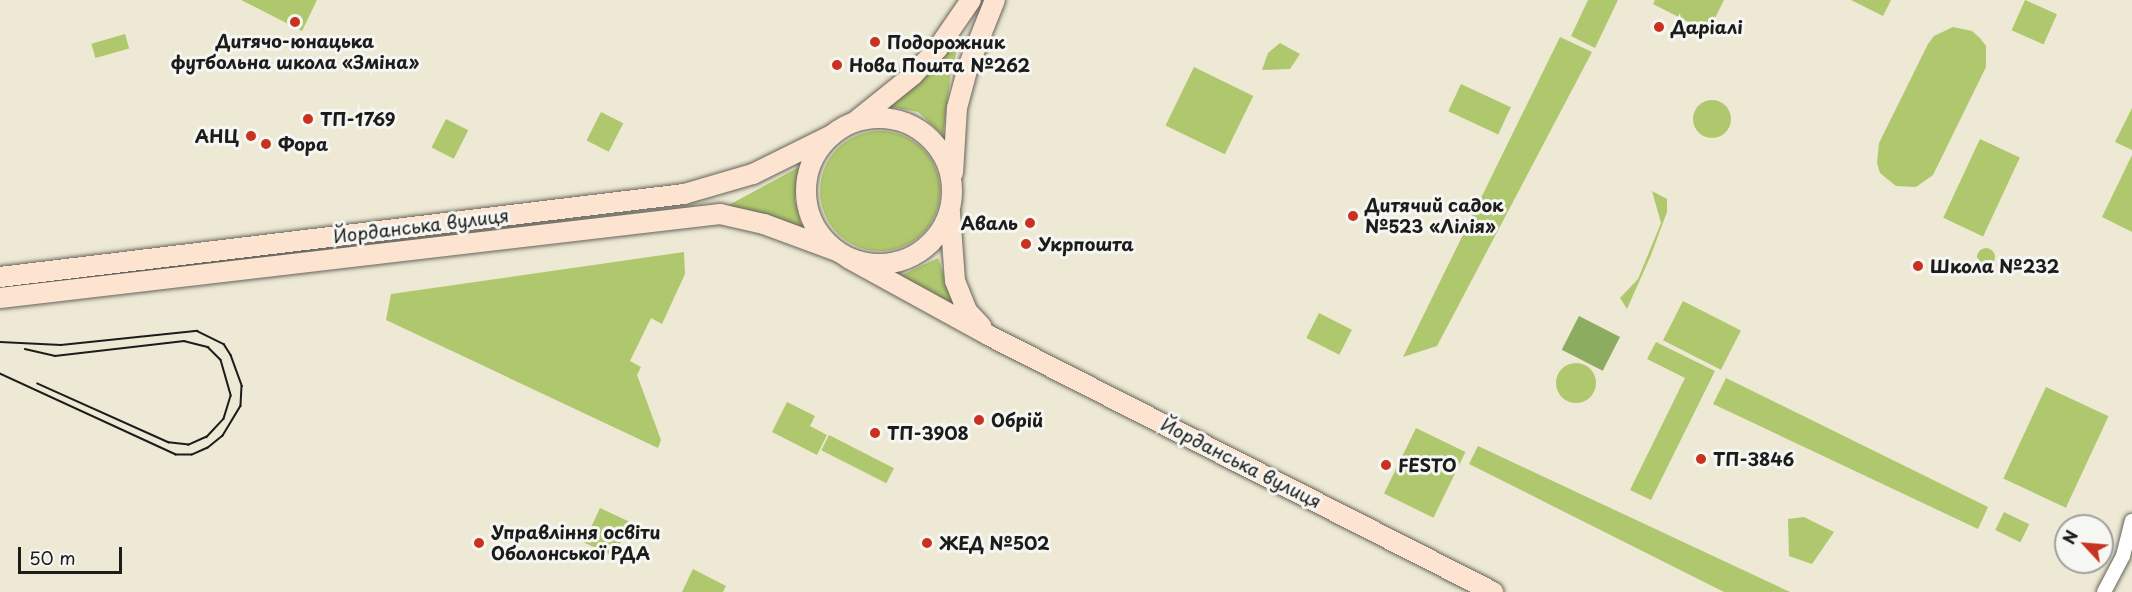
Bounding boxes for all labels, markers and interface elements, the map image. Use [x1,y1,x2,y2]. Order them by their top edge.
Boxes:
marker: Дитячо-юнацька футбольна школа «Зміна» [288,15,302,29]
place label: Даріалі [1671,16,1743,38]
marker: Даріалі [1652,20,1666,34]
place label: Дитячо-юнацька футбольна школа «Зміна» [170,31,420,74]
place label: Подорожник [887,31,1005,53]
marker: Подорожник [868,35,882,49]
place label: Нова Пошта №262 [849,54,1031,76]
marker: Нова Пошта №262 [830,58,844,72]
place label: ТП-1769 [320,108,395,130]
marker: ТП-1769 [301,112,315,126]
place label: АНЦ [195,125,239,147]
marker: АНЦ [244,129,258,143]
place label: Фора [278,133,328,155]
marker: Фора [259,137,273,151]
place label: Дитячий садок №523 «Лілія» [1365,195,1504,238]
street label: Йорданська вулиця [332,204,510,248]
marker: Дитячий садок №523 «Лілія» [1346,209,1360,223]
place label: Аваль [961,212,1018,234]
marker: Аваль [1023,216,1037,230]
place label: Укрпошта [1038,233,1134,255]
marker: Укрпошта [1019,237,1033,251]
place label: Школа №232 [1930,255,2060,277]
marker: Школа №232 [1911,259,1925,273]
place label: Обрій [991,409,1043,431]
marker: Обрій [972,413,986,427]
street label: Йорданська вулиця [1157,413,1325,513]
place label: ТП-3908 [887,422,969,444]
marker: ТП-3908 [868,426,882,440]
place label: ТП-3846 [1713,448,1794,470]
marker: ТП-3846 [1694,452,1708,466]
place label: FESTO [1398,454,1456,476]
marker: FESTO [1379,458,1393,472]
north arrow [2054,514,2114,574]
place label: Управління освіти Оболонської РДА [491,522,661,564]
text: N [2056,526,2083,548]
place label: ЖЕД №502 [939,532,1050,554]
scale bar [21,535,124,573]
marker: Управління освіти Оболонської РДА [472,536,486,550]
marker: ЖЕД №502 [920,536,934,550]
text: 50 m [29,544,76,571]

